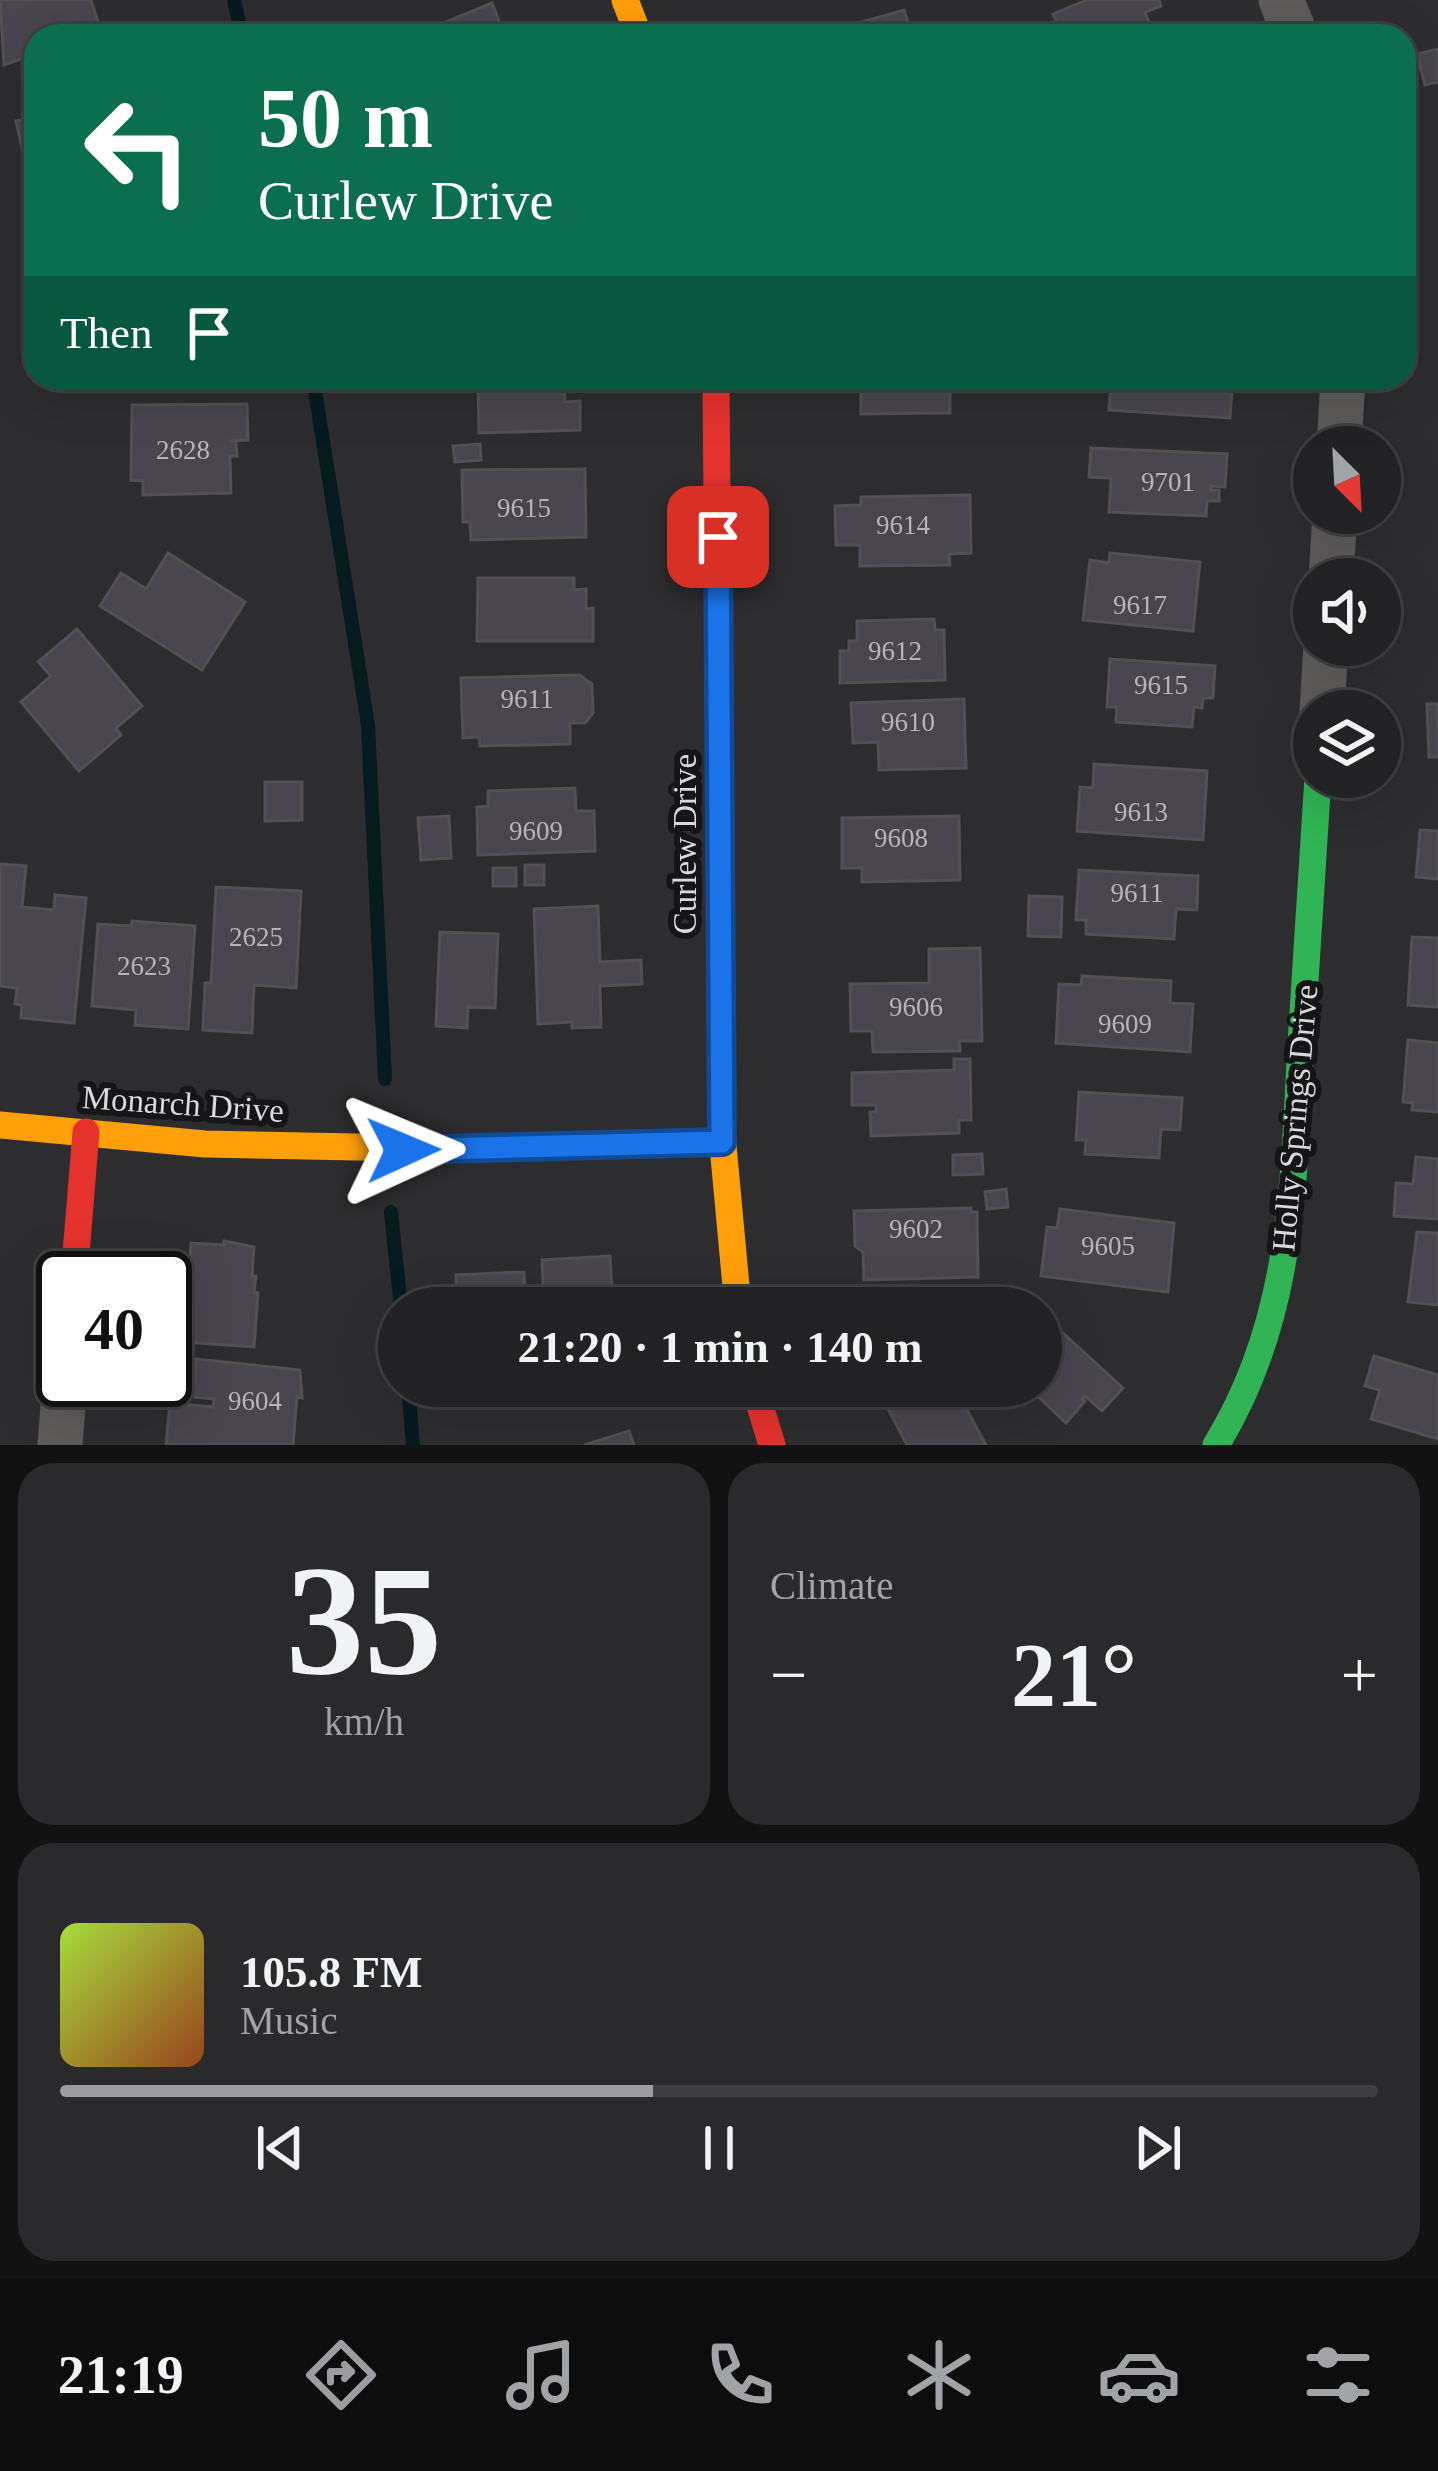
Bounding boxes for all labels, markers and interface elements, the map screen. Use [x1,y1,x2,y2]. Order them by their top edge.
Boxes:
icon: left [60,72,216,228]
text: 50 m [258,72,433,165]
text: Curlew Drive [258,171,553,231]
icon: arrive [176,300,242,366]
text: Then [60,308,152,358]
north arrow [1293,426,1401,534]
map controls [1293,426,1401,798]
house number: 2628 [156,435,210,465]
house number: 9701 [1141,467,1195,497]
pin [667,486,769,588]
house number: 9615 [497,493,551,523]
icon: arrive [685,504,751,570]
house number: 9614 [876,510,931,540]
button: sound [1293,558,1401,666]
house number: 9617 [1113,590,1167,620]
house number: 9612 [868,636,922,666]
house number: 9615 [1134,670,1188,700]
house number: 9611 [501,684,554,714]
button: layers [1293,690,1401,798]
house number: 9610 [881,707,935,737]
street label: Curlew Drive [667,754,703,934]
house number: 9613 [1114,797,1168,827]
house number: 9609 [509,816,563,846]
house number: 9608 [874,823,928,853]
house number: 9611 [1111,878,1164,908]
house number: 2625 [229,922,283,952]
house number: 2623 [117,951,171,981]
street label: Holly Springs Drive [1265,983,1325,1253]
house number: 9606 [889,992,943,1022]
house number: 9609 [1098,1009,1152,1039]
street label: Monarch Drive [81,1079,285,1129]
position arrow [340,1087,466,1213]
house number: 9602 [889,1214,943,1244]
house number: 9605 [1081,1231,1135,1261]
speed limit sign: 40 [36,1251,192,1407]
text: 21:20 · 1 min · 140 m [518,1322,923,1372]
house number: 9604 [228,1386,283,1416]
text: 35 [286,1534,442,1707]
text: Climate [770,1564,893,1607]
text: 21° [1011,1626,1137,1725]
text: − [770,1638,807,1711]
text: + [1341,1638,1378,1711]
text: km/h [324,1700,404,1743]
text: 105.8 FM [240,1947,422,1997]
text: Music [240,1999,338,2042]
icon: previous [247,2115,313,2181]
icon: pause [686,2115,752,2181]
icon: next [1125,2115,1191,2181]
icon: directions [299,2333,383,2417]
icon: music [499,2333,583,2417]
icon: phone [698,2333,782,2417]
icon: climate [897,2333,981,2417]
icon: car [1097,2333,1181,2417]
icon: filters [1296,2333,1380,2417]
text: 21:19 [58,2345,184,2405]

